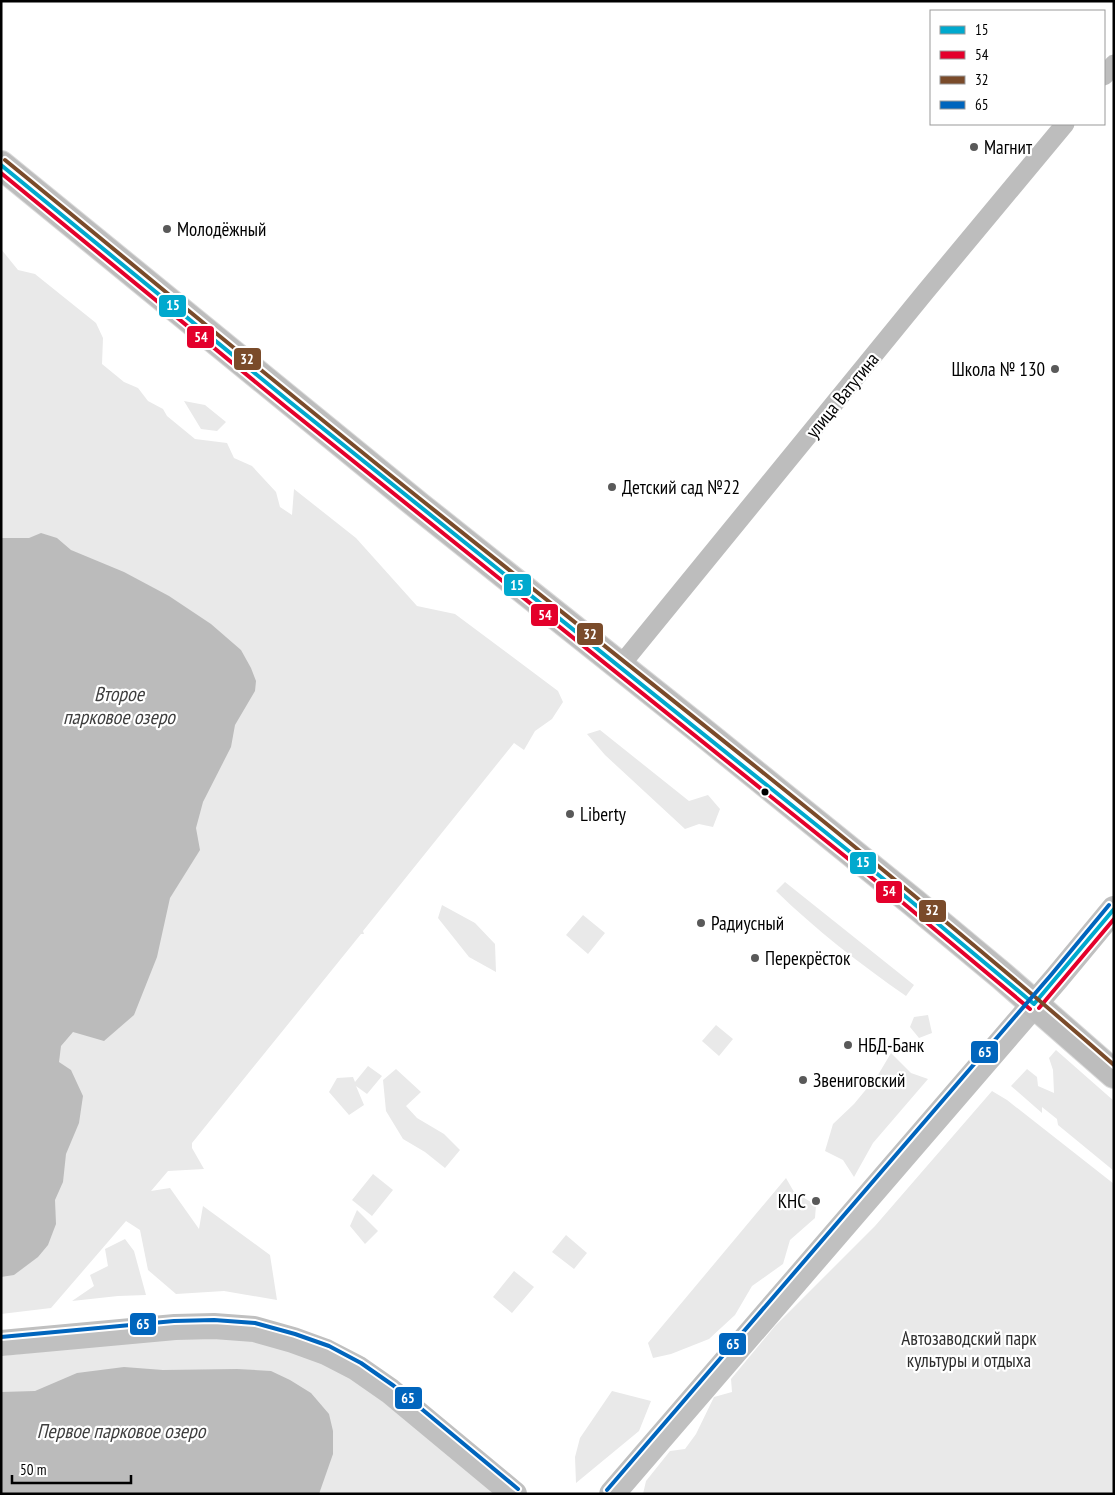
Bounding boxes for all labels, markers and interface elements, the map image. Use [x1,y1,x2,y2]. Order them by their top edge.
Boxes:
legend [930,10,1105,125]
text: 15 [975,20,989,39]
text: 54 [975,45,989,64]
text: 32 [975,70,989,89]
text: 65 [975,95,989,114]
place label: Магнит [984,135,1033,159]
marker: Магнит [968,141,980,153]
place label: Молодёжный [177,217,266,241]
marker: Молодёжный [161,223,173,235]
line badge: 15 [158,294,187,318]
text: 15 [166,296,180,314]
line badge: 54 [186,325,215,349]
text: 54 [194,328,208,346]
line badge: 32 [233,347,262,371]
street label: улица Ватутина [800,347,884,443]
text: 32 [240,350,254,368]
place label: Школа № 130 [952,357,1045,381]
marker: Школа № 130 [1049,363,1061,375]
place label: Детский сад №22 [622,475,740,499]
marker: Детский сад №22 [606,481,618,493]
line badge: 15 [503,573,532,597]
text: 15 [510,576,524,594]
line badge: 54 [530,603,559,627]
text: 54 [538,606,552,624]
line badge: 32 [576,622,604,646]
text: 32 [583,625,597,643]
water label: Второе парковое озеро [63,681,176,730]
unlabelled marker [760,787,770,797]
place label: Liberty [580,802,627,826]
marker: Liberty [564,808,576,820]
line badge: 15 [849,851,877,875]
text: 15 [856,853,870,871]
line badge: 54 [875,880,903,904]
text: 54 [882,882,896,900]
line badge: 32 [918,899,947,923]
text: 32 [925,901,939,919]
place label: Радиусный [711,911,784,935]
marker: Радиусный [695,917,707,929]
place label: Перекрёсток [765,946,851,970]
marker: Перекрёсток [749,952,761,964]
place label: НБД-Банк [858,1033,925,1057]
marker: НБД-Банк [842,1039,854,1051]
line badge: 65 [970,1040,999,1064]
text: 65 [978,1043,992,1061]
place label: Звениговский [813,1068,905,1092]
marker: Звениговский [797,1074,809,1086]
place label: КНС [778,1189,806,1213]
marker: КНС [810,1195,822,1207]
line badge: 65 [129,1312,157,1336]
text: 65 [136,1315,150,1333]
park label: Автозаводский парк культуры и отдыха [901,1326,1037,1372]
line badge: 65 [718,1332,747,1356]
text: 65 [726,1335,740,1353]
line badge: 65 [394,1386,423,1410]
text: 65 [401,1389,415,1407]
water label: Первое парковое озеро [37,1418,207,1444]
scale bar [12,1452,131,1484]
text: 50 m [20,1460,46,1479]

